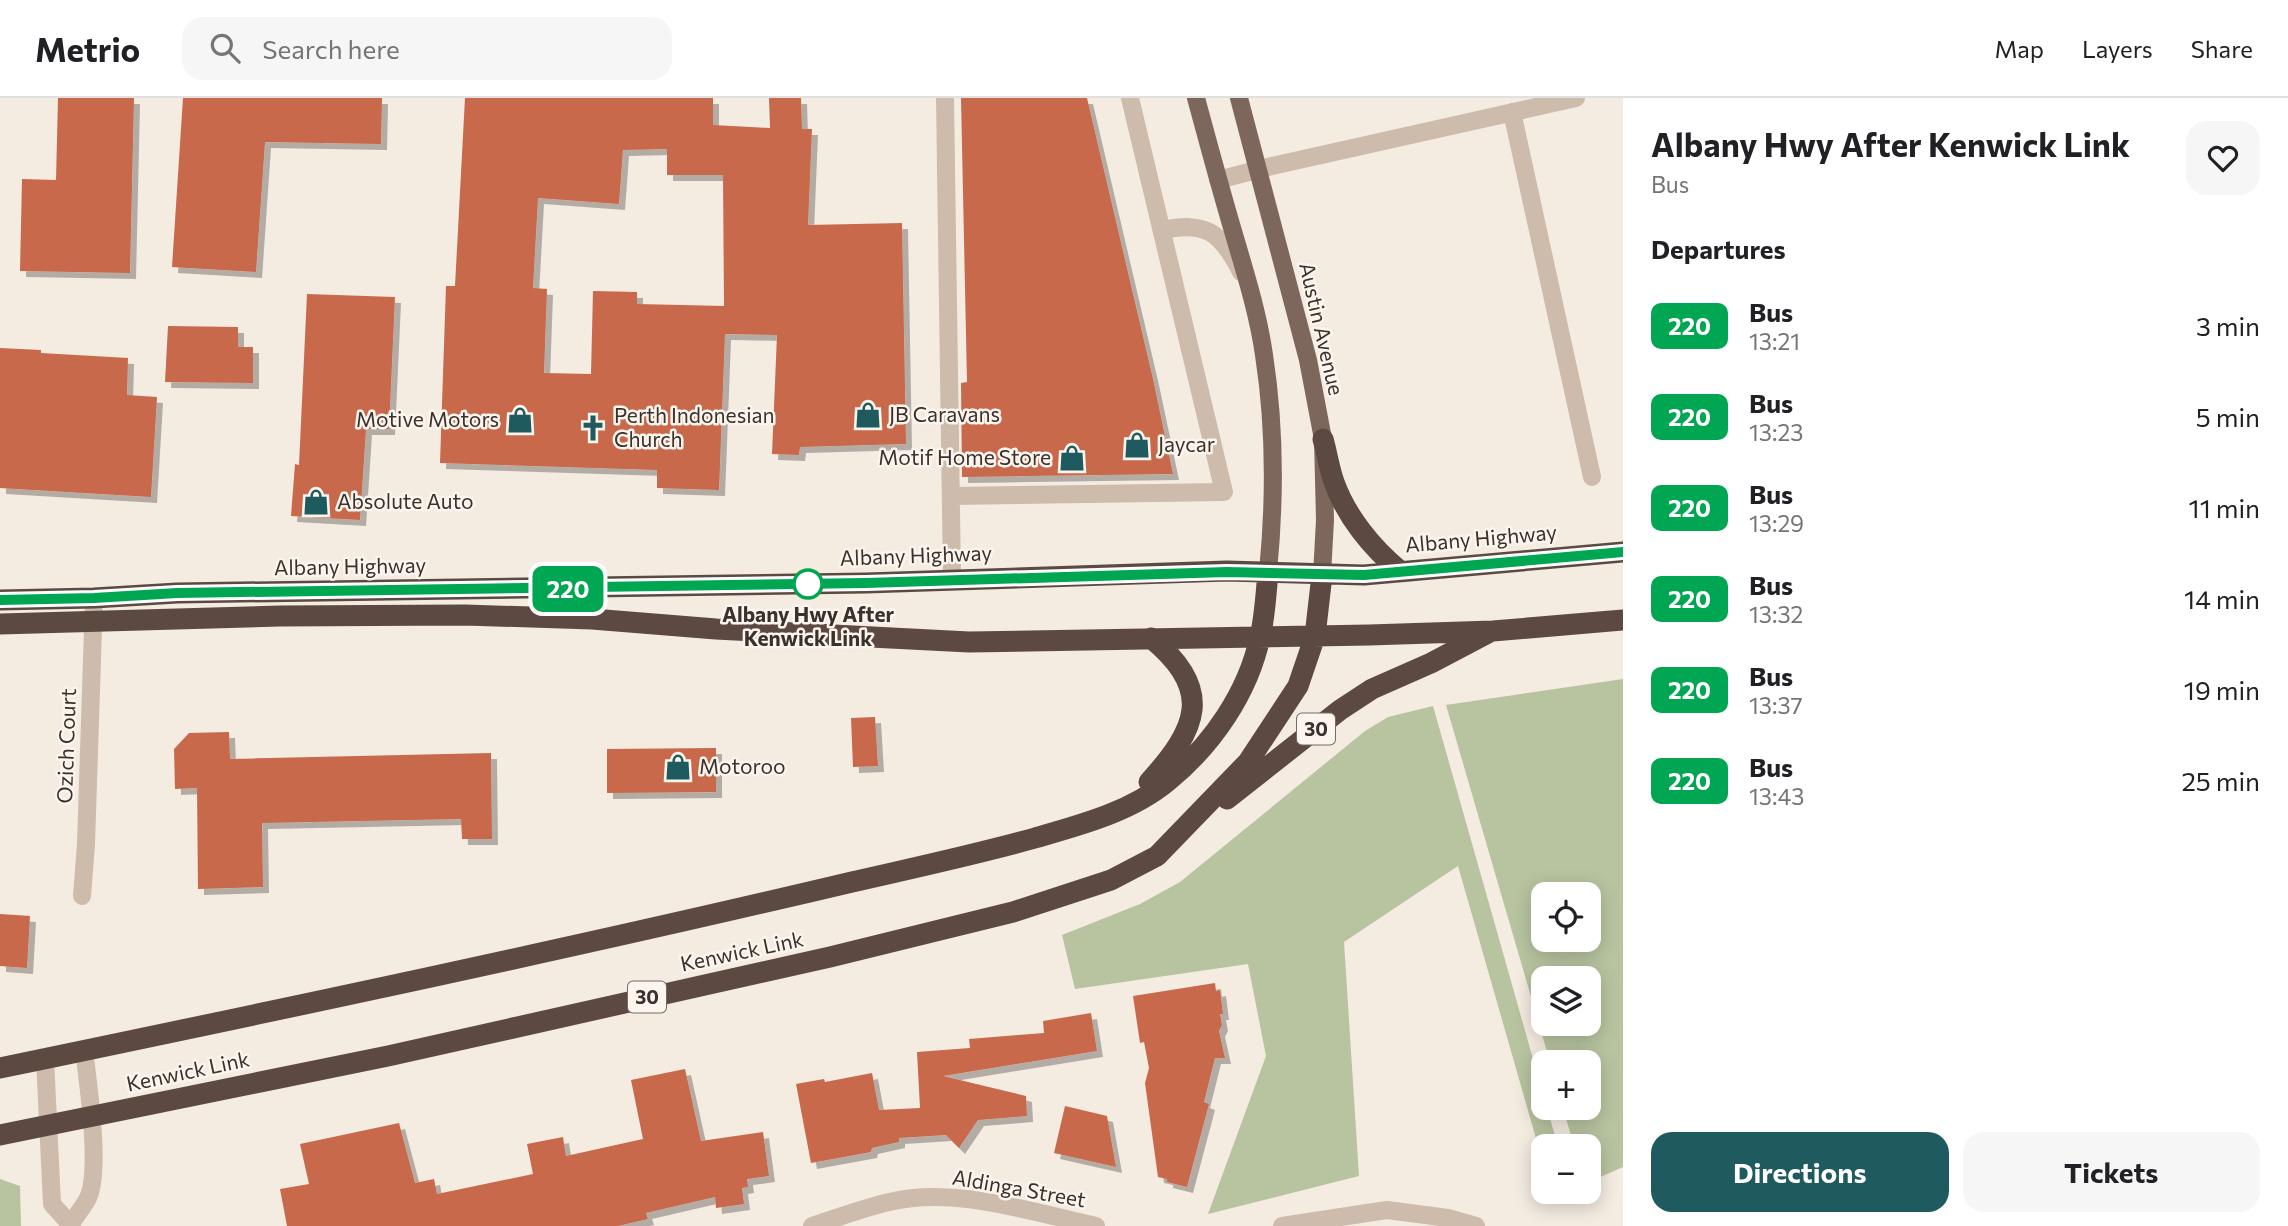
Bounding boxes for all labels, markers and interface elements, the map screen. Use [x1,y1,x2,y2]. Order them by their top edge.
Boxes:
search box [182,17,672,80]
text: Metrio [35,28,140,69]
icon: search [206,29,244,67]
text: Search here [262,33,400,64]
text: Map [1995,34,2044,63]
text: Layers [2082,34,2153,63]
text: Share [2191,34,2253,63]
button: heart [2186,121,2260,195]
text: Albany Hwy After Kenwick Link [1651,123,2130,164]
text: Bus [1651,170,1689,198]
text: Departures [1651,233,1786,264]
street label: Austin Avenue [1295,260,1350,398]
text: Bus [1749,296,1793,327]
text: 3 min [2196,310,2260,341]
text: 220 [1668,311,1711,340]
text: 13:21 [1749,327,1800,355]
text: Bus [1749,387,1793,418]
shop icon: JB Caravans [853,400,883,430]
place label: JB Caravans [889,401,1000,426]
text: 5 min [2196,401,2260,432]
place label: Perth Indonesian Church [614,402,775,451]
text: 220 [1668,402,1711,431]
shop icon: Motive Motors [505,405,535,435]
place label: Motive Motors [356,406,499,431]
church icon: Perth Indonesian Church [578,413,608,443]
text: 13:23 [1749,418,1803,446]
shop icon: Jaycar [1122,430,1152,460]
place label: Jaycar [1158,431,1215,456]
shop icon: Motif Home Store [1057,443,1087,473]
place label: Motif Home Store [878,444,1051,469]
text: Bus [1749,478,1793,509]
shop icon: Absolute Auto [301,487,331,517]
place label: Absolute Auto [337,488,473,513]
text: 11 min [2189,492,2260,523]
text: 220 [1668,493,1711,522]
text: 13:29 [1749,509,1804,537]
street label: Albany Highway [1404,518,1558,557]
street label: Albany Highway [839,539,993,570]
street label: Albany Highway [274,552,427,579]
line badge: 220 [528,566,608,612]
marker: Albany Hwy After Kenwick Link [793,569,823,599]
text: Bus [1749,569,1793,600]
text: 220 [546,574,590,603]
text: 14 min [2184,583,2260,614]
text: 220 [1668,584,1711,613]
text: 13:32 [1749,600,1803,628]
place label: Albany Hwy After Kenwick Link [722,601,894,650]
text: Bus [1749,660,1793,691]
text: 19 min [2184,674,2260,705]
text: 220 [1668,675,1711,704]
street label: Ozich Court [51,688,80,804]
text: 13:37 [1749,691,1803,719]
road number: 30 [1297,714,1335,744]
text: Bus [1749,751,1793,782]
shop icon: Motoroo [663,752,693,782]
place label: Motoroo [699,753,786,778]
text: 25 min [2181,765,2260,796]
text: 220 [1668,766,1711,795]
text: 13:43 [1749,782,1804,810]
map controls [1531,882,1601,1204]
button: locate [1531,882,1601,952]
street label: Kenwick Link [678,925,805,976]
button: layers [1531,966,1601,1036]
road number: 30 [628,982,666,1012]
street label: Kenwick Link [124,1045,251,1096]
button: + [1531,1050,1601,1120]
button: Directions [1651,1132,1949,1212]
button: Tickets [1963,1132,2260,1212]
button: − [1531,1134,1601,1204]
street label: Aldinga Street [951,1163,1088,1212]

